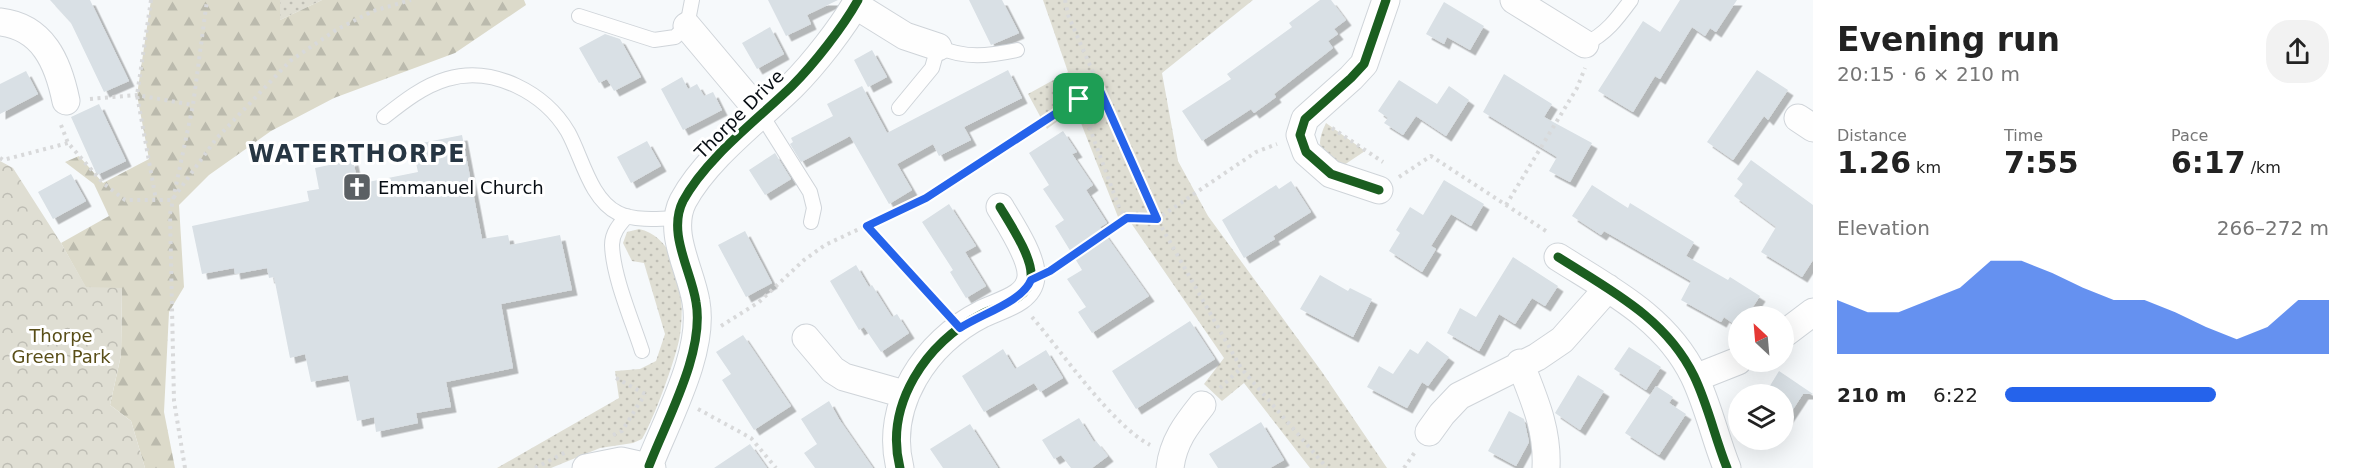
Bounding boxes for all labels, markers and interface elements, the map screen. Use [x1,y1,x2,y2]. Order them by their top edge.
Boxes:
text: Evening run [1837,20,2060,59]
button: share [2266,20,2329,83]
text: 20:15 · 6 × 210 m [1837,62,2020,86]
street label: Thorpe Drive [689,65,788,164]
pin [1053,73,1104,124]
icon: arrive [1062,82,1095,115]
text: Distance [1837,126,1907,145]
text: Time [2004,126,2043,145]
text: Pace [2171,126,2208,145]
district label: WATERTHORPE [248,140,466,168]
text: 1.26 [1837,145,1911,180]
text: 7:55 [2004,145,2079,180]
text: 6:17 [2171,145,2246,180]
text: km [1911,158,1941,177]
text: /km [2246,158,2281,177]
church icon: Emmanuel Church [341,171,373,203]
place label: Emmanuel Church [378,177,544,198]
text: Elevation [1837,216,1930,240]
text: 266–272 m [2217,216,2329,240]
north arrow [1728,306,1794,372]
map controls [1728,306,1794,450]
park label: Thorpe Green Park [11,325,111,367]
text: 210 m [1837,383,1907,407]
text: 6:22 [1933,383,1978,407]
button: layers [1728,384,1794,450]

